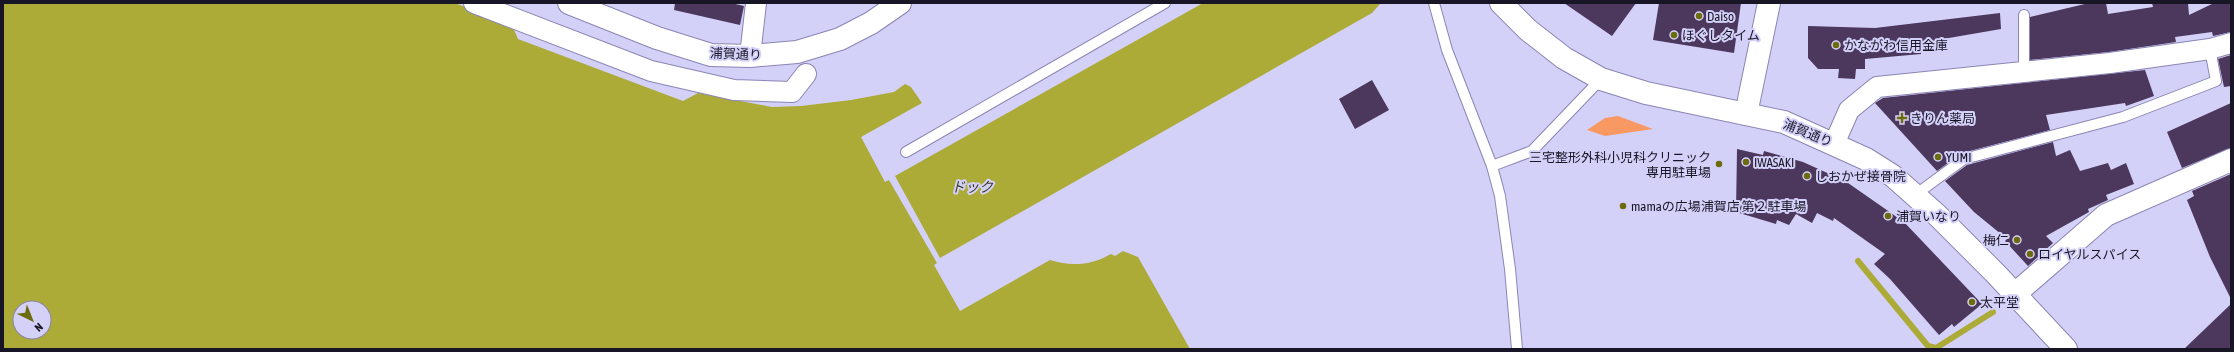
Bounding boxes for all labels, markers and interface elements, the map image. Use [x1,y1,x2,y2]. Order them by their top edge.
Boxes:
place label: Daiso [1707,9,1734,24]
marker: Daiso [1694,11,1704,21]
place label: ほぐしタイム [1682,28,1760,43]
marker: ほぐしタイム [1669,30,1679,40]
place label: かながわ信用金庫 [1844,38,1948,53]
marker: かながわ信用金庫 [1831,40,1841,50]
street label: 浦賀通り [710,46,762,62]
place label: きりん薬局 [1910,111,1975,126]
marker: きりん薬局 [1897,113,1907,123]
street label: 浦賀通り [1781,116,1835,150]
place label: 三宅整形外科小児科クリニック 専用駐車場 [1529,150,1711,180]
place label: YUMI [1946,150,1971,165]
marker: YUMI [1933,152,1943,162]
place label: IWASAKI [1754,155,1794,170]
marker: IWASAKI [1741,157,1751,167]
marker: 三宅整形外科小児科クリニック 専用駐車場 [1714,159,1724,169]
place label: しおかぜ接骨院 [1815,169,1906,184]
marker: しおかぜ接骨院 [1802,171,1812,181]
water label: ドック [951,179,994,195]
place label: mamaの広場浦賀店 第２駐車場 [1631,199,1807,214]
marker: mamaの広場浦賀店 第２駐車場 [1618,201,1628,211]
place label: 浦賀いなり [1896,209,1961,224]
marker: 浦賀いなり [1883,211,1893,221]
place label: 梅仁 [1983,233,2009,248]
marker: 梅仁 [2012,235,2022,245]
place label: ロイヤルスパイス [2038,247,2141,262]
marker: ロイヤルスパイス [2025,249,2035,259]
place label: 太平堂 [1980,295,2019,310]
marker: 太平堂 [1967,297,1977,307]
north arrow [12,300,52,340]
text: N [32,321,45,334]

